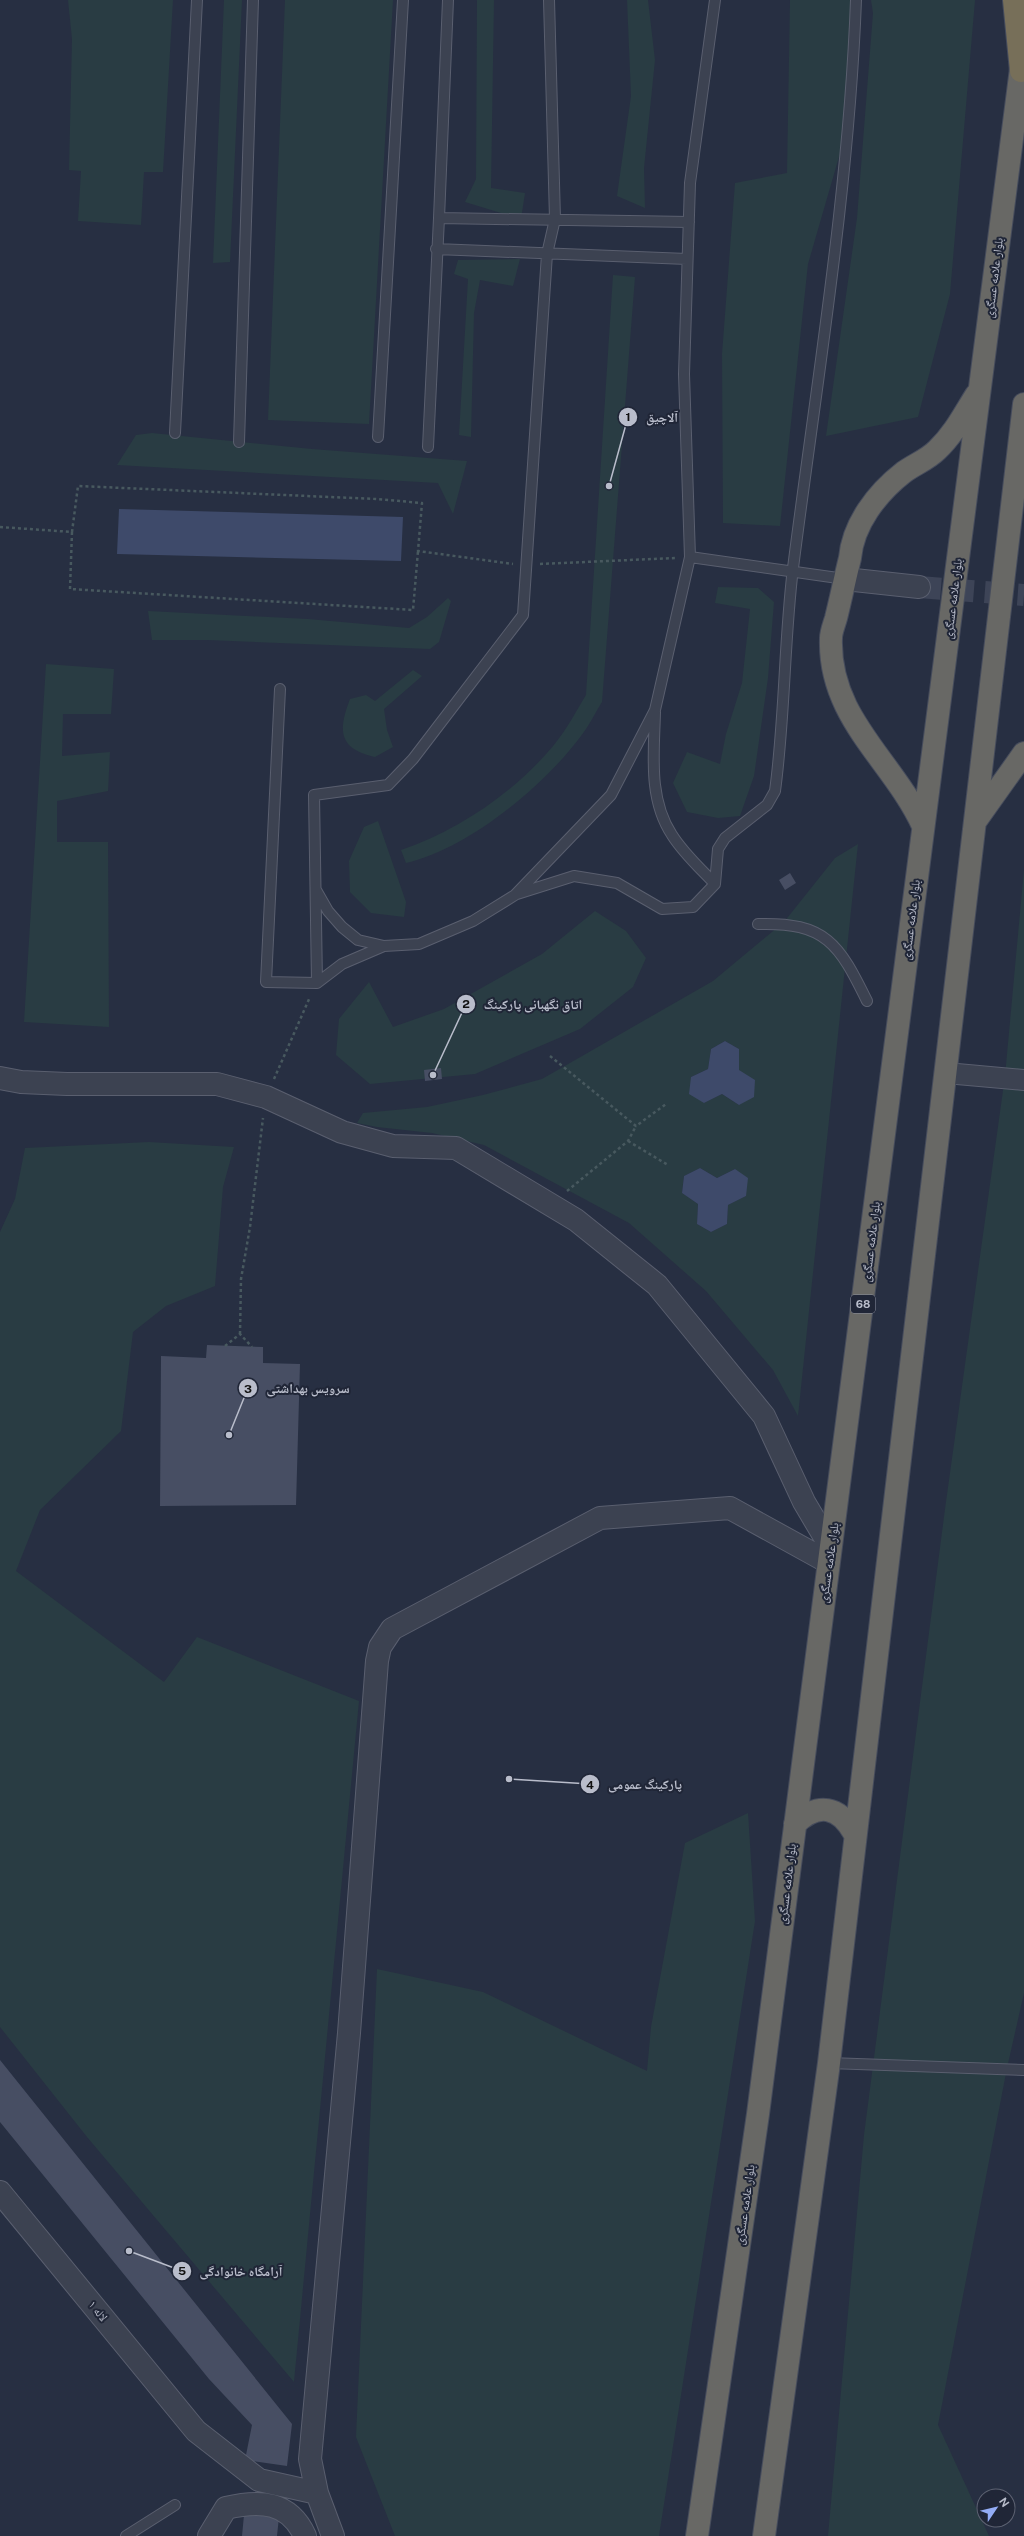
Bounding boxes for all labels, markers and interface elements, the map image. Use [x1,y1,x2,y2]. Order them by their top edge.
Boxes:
street label: بلوار علامه عسگری [982,237,1006,319]
callout: آلاچیق [618,405,686,430]
text: 1 [625,410,631,424]
text: آلاچیق [646,410,678,426]
street label: بلوار علامه عسگری [941,558,965,640]
street label: بلوار علامه عسگری [899,879,923,961]
callout: اتاق نگهبانی پارکینگ [456,992,590,1017]
text: 2 [462,997,470,1011]
text: اتاق نگهبانی پارکینگ [484,997,582,1013]
street label: بلوار علامه عسگری [859,1201,883,1283]
road number: 68 [851,1295,875,1313]
callout: سرویس بهداشتی [238,1376,357,1401]
text: سرویس بهداشتی [266,1381,350,1397]
text: 3 [244,1382,252,1396]
street label: بلوار علامه عسگری [816,1522,842,1604]
callout: پارکینگ عمومی [580,1772,690,1797]
text: پارکینگ عمومی [608,1777,682,1793]
text: 4 [586,1778,594,1792]
street label: بلوار علامه عسگری [775,1843,799,1925]
street label: بلوار علامه عسگری [732,2164,758,2246]
callout: آرامگاه خانوادگی [172,2259,291,2284]
text: 5 [178,2264,186,2278]
text: آرامگاه خانوادگی [200,2264,283,2280]
street label: لاله ۱ [85,2298,111,2324]
north arrow [976,2488,1016,2528]
text: N [997,2495,1012,2509]

